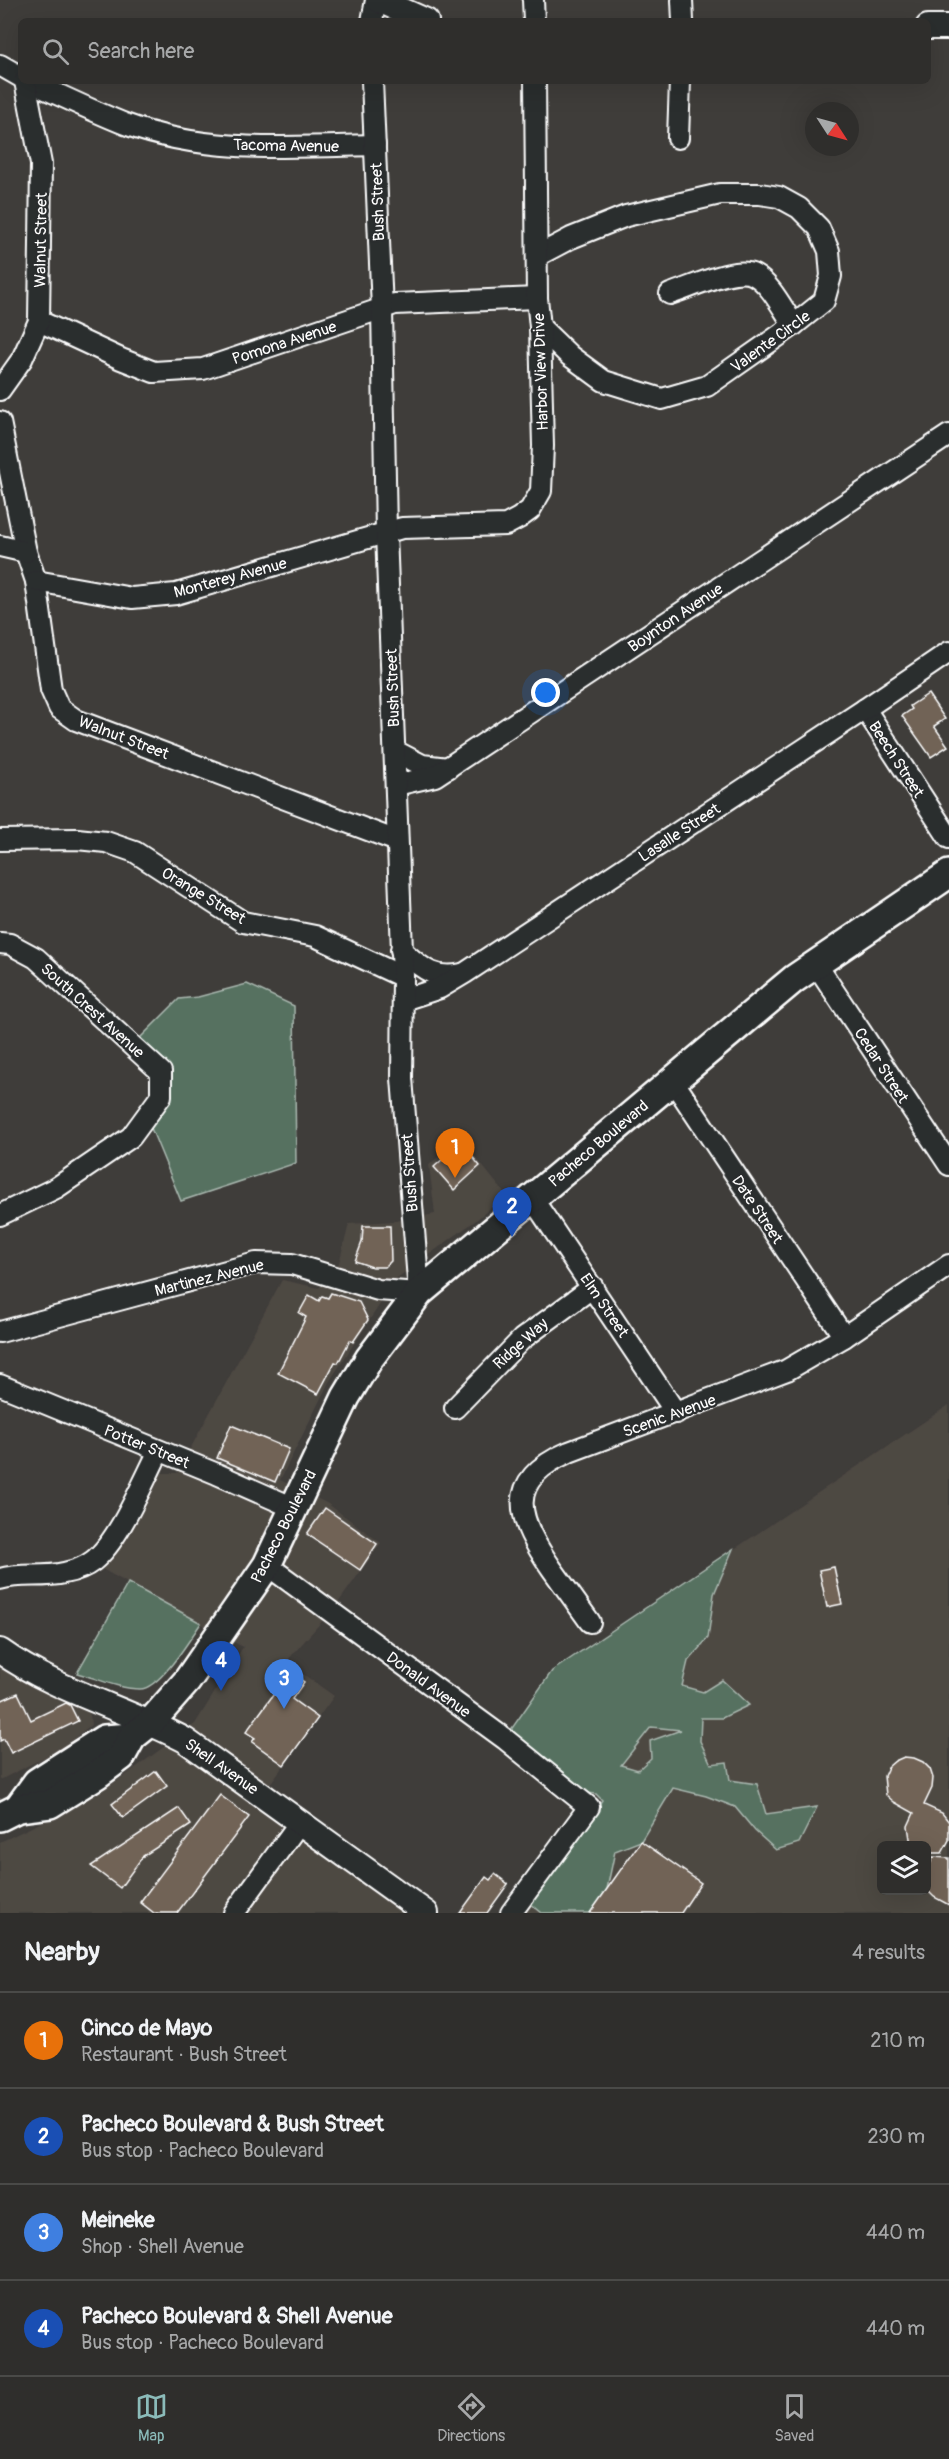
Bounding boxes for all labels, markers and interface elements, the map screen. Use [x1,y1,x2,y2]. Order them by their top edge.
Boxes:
search box [18,18,931,84]
icon: search [39,35,72,68]
text: Search here [87,37,194,65]
north arrow [805,102,859,156]
street label: Tacoma Avenue [233,135,339,157]
street label: Bush Street [367,162,389,242]
street label: Walnut Street [30,192,52,288]
street label: Valente Circle [727,306,814,377]
street label: Harbor View Drive [529,313,553,431]
street label: Pomona Avenue [230,317,339,369]
street label: Monterey Avenue [172,553,289,603]
street label: Boynton Avenue [624,579,727,657]
street label: Bush Street [382,648,404,728]
your location [531,678,560,707]
street label: Walnut Street [76,712,172,765]
street label: Beech Street [864,717,929,802]
street label: Lasalle Street [635,799,725,867]
street label: Orange Street [158,863,250,929]
street label: South Crest Avenue [36,959,148,1063]
street label: Cedar Street [849,1024,913,1107]
street label: Pacheco Boulevard [544,1096,653,1191]
pin: 1 [436,1128,474,1178]
street label: Bush Street [397,1132,423,1213]
street label: Date Street [727,1172,788,1248]
pin: 2 [492,1188,532,1237]
street label: Martinez Avenue [153,1255,266,1301]
street label: Elm Street [575,1270,633,1342]
street label: Ridge Way [489,1314,552,1374]
street label: Scenic Avenue [620,1390,719,1442]
street label: Potter Street [101,1421,193,1473]
street label: Pacheco Boulevard [247,1466,321,1587]
pin: 4 [202,1642,240,1691]
street label: Donald Avenue [382,1648,475,1722]
pin: 3 [264,1660,304,1709]
street label: Shell Avenue [181,1734,262,1799]
map controls [877,1841,931,1895]
button: layers [877,1841,931,1895]
text: Nearby [24,1936,100,1968]
text: 4 results [852,1940,925,1965]
text: Cinco de Mayo [81,2014,212,2042]
text: 1 [40,2028,47,2053]
text: 210 m [870,2028,925,2053]
text: Restaurant · Bush Street [81,2042,287,2067]
text: Pacheco Boulevard & Bush Street [81,2110,384,2138]
text: 2 [38,2124,49,2149]
text: 230 m [868,2124,925,2149]
text: Bus stop · Pacheco Boulevard [81,2138,324,2163]
text: Meineke [81,2206,155,2234]
text: 3 [38,2220,49,2245]
text: 440 m [866,2220,925,2245]
text: Shop · Shell Avenue [81,2234,244,2259]
text: Pacheco Boulevard & Shell Avenue [81,2302,393,2330]
text: 4 [38,2316,49,2341]
text: 440 m [866,2316,925,2341]
text: Bus stop · Pacheco Boulevard [81,2330,324,2355]
tab: Map [135,2390,168,2446]
tab: Directions [437,2390,505,2446]
tab: Saved [775,2390,814,2446]

